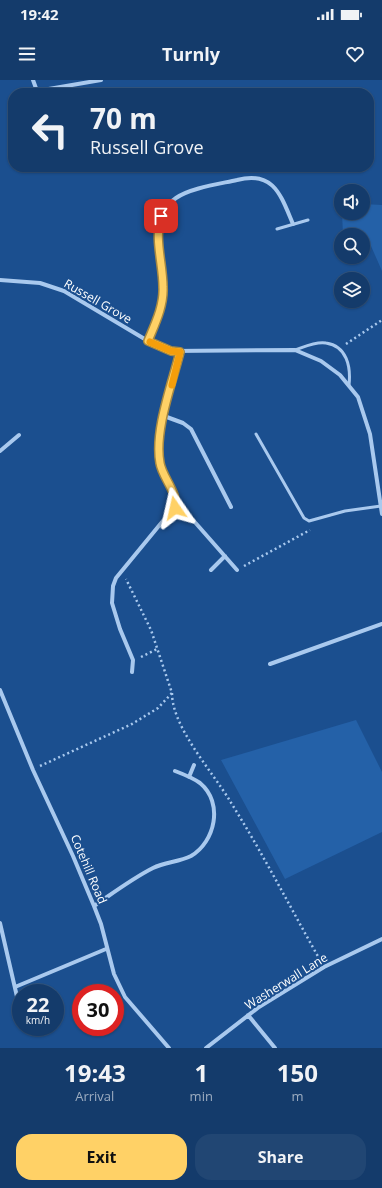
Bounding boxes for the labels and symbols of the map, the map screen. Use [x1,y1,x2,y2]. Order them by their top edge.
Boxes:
pin [144,199,178,233]
street label: Russell Grove [61,275,135,327]
position arrow [154,487,196,529]
street label: Cotehill Road [67,832,111,906]
street label: Washerwall Lane [241,949,331,1013]
speed limit sign: 30 [72,984,124,1036]

